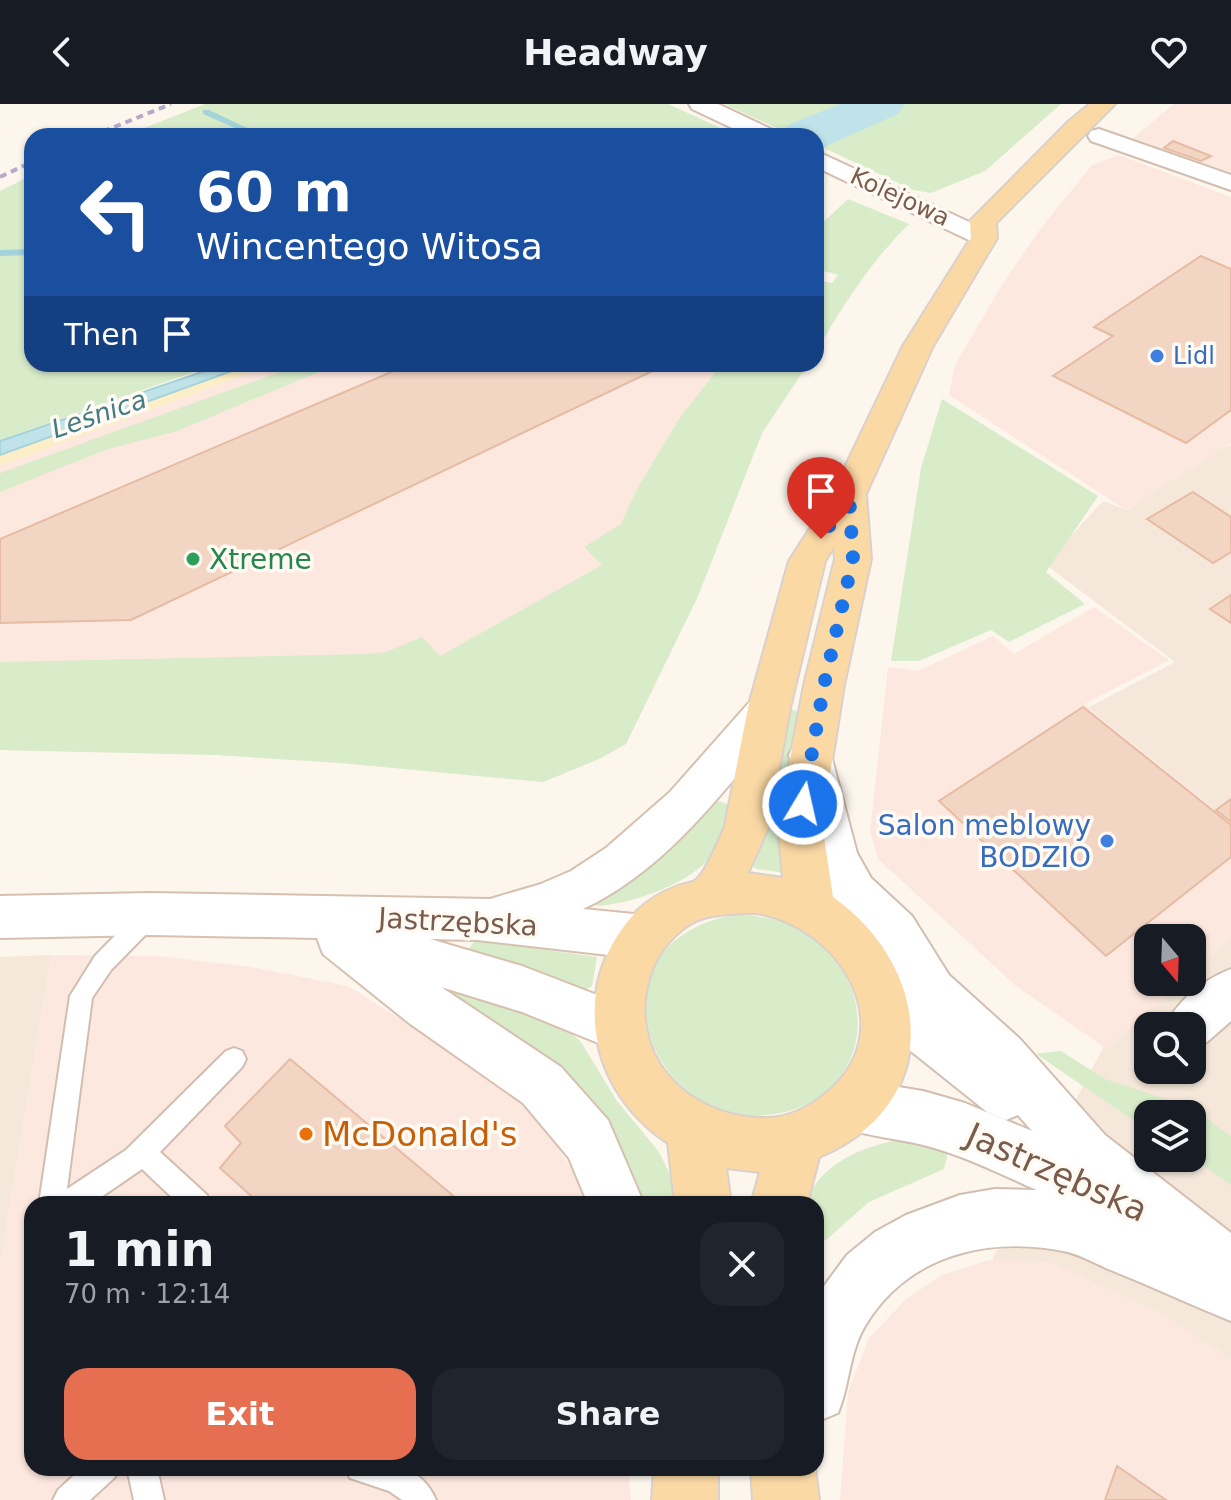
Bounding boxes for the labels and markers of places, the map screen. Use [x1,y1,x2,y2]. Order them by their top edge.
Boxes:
place label: Lidl [1173,342,1215,370]
marker: Lidl [1148,347,1166,365]
pin [787,457,855,539]
place label: Xtreme [209,543,312,576]
marker: Xtreme [184,550,202,568]
place label: Salon meblowy BODZIO [878,809,1091,874]
marker: Salon meblowy BODZIO [1098,832,1116,850]
place label: McDonald's [322,1114,517,1154]
marker: McDonald's [297,1125,315,1143]

